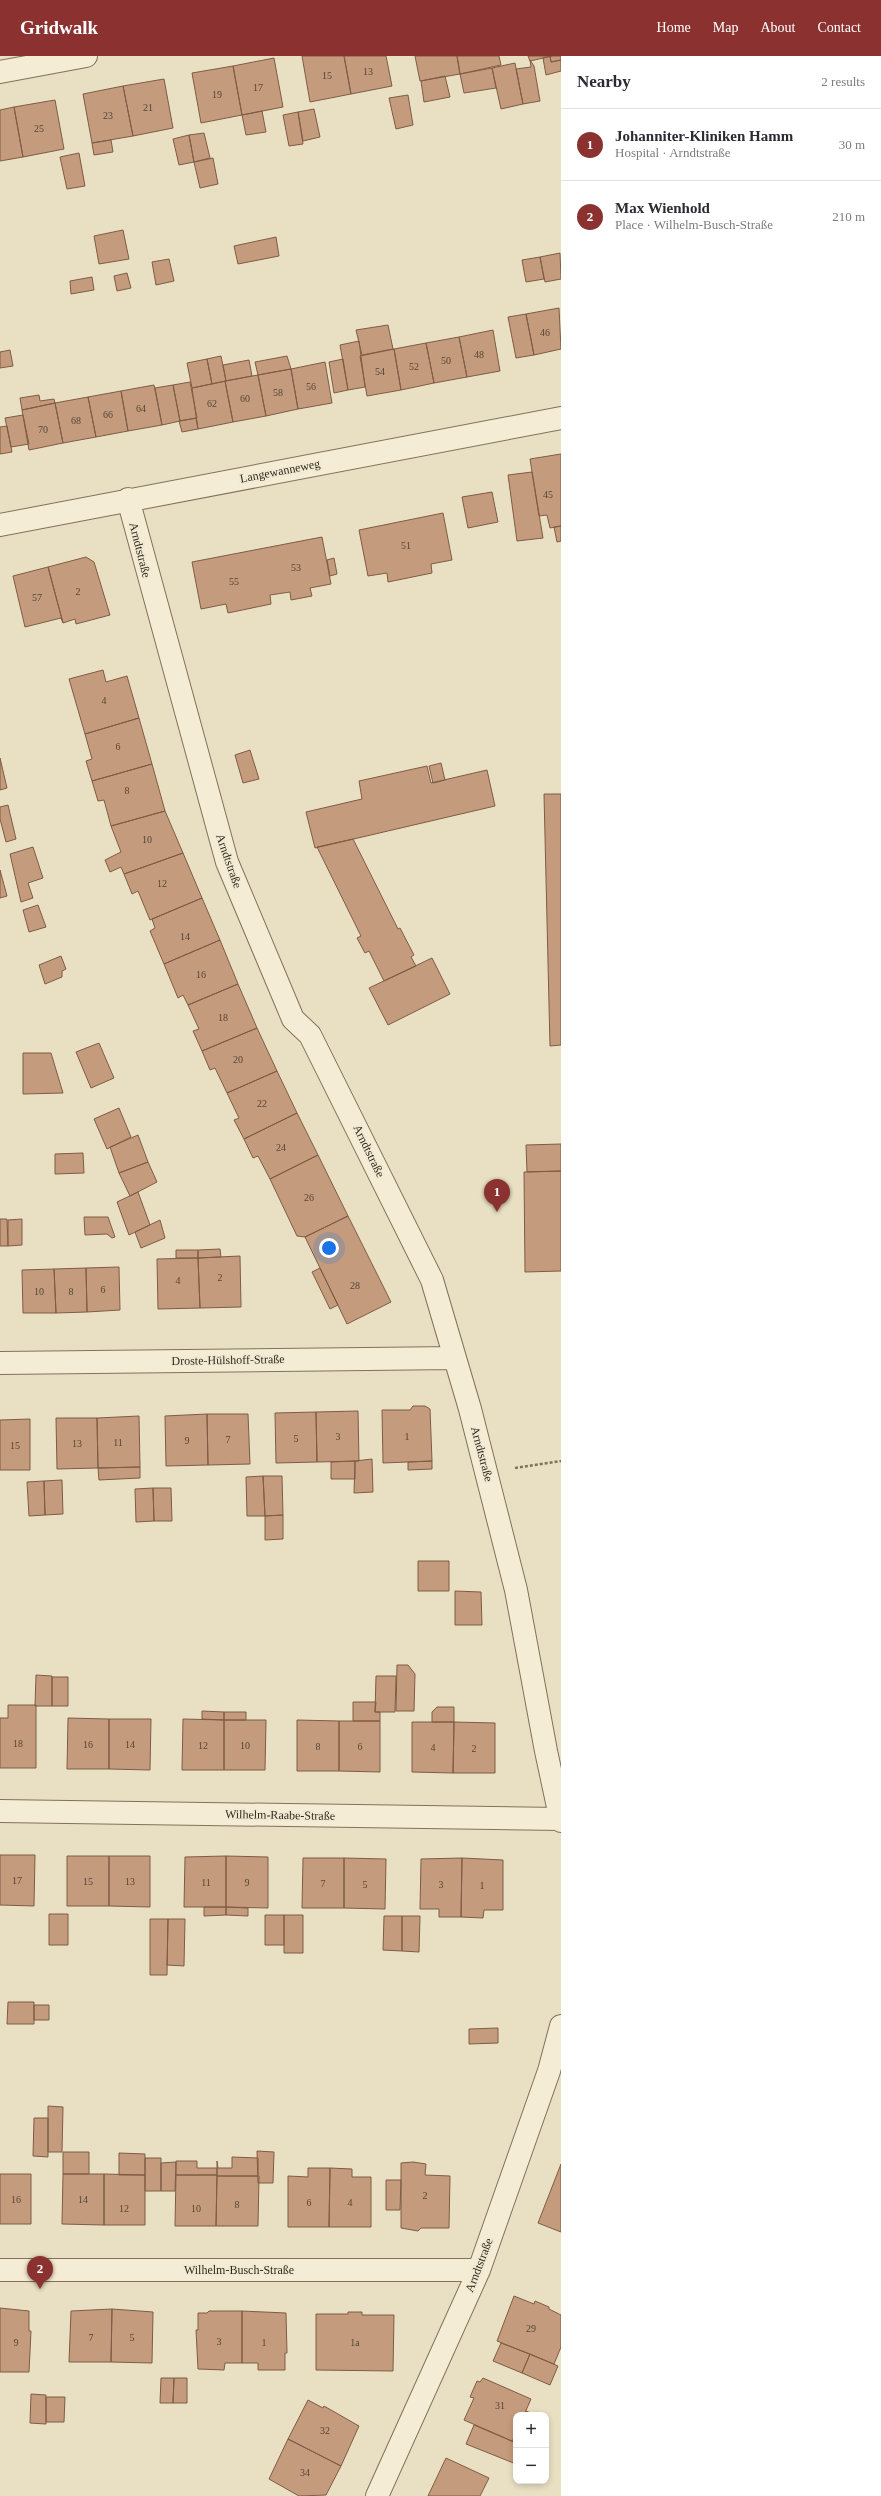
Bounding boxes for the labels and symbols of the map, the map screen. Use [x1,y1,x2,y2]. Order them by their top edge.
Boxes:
house number: 13 [363,66,373,77]
house number: 15 [322,70,332,81]
house number: 17 [253,82,263,93]
house number: 19 [212,89,222,100]
house number: 21 [143,102,153,113]
house number: 23 [103,110,113,121]
house number: 25 [34,123,44,134]
house number: 46 [540,327,550,338]
house number: 48 [474,349,484,360]
house number: 50 [441,355,451,366]
house number: 52 [409,361,419,372]
house number: 54 [375,366,385,377]
house number: 56 [306,381,316,392]
house number: 58 [273,387,283,398]
house number: 60 [240,393,250,404]
house number: 62 [207,398,217,409]
house number: 64 [136,403,146,414]
house number: 66 [103,409,113,420]
house number: 68 [71,415,81,426]
house number: 70 [38,424,48,435]
street label: Langewanneweg [239,456,321,486]
house number: 45 [543,489,553,500]
street label: Arndtstraße [126,521,154,579]
house number: 51 [401,540,411,551]
house number: 53 [291,562,301,573]
house number: 55 [229,576,239,587]
house number: 2 [76,586,81,597]
house number: 57 [32,592,42,603]
house number: 4 [102,695,107,706]
house number: 6 [116,741,121,752]
house number: 8 [125,785,130,796]
street label: Arndtstraße [213,832,245,890]
house number: 10 [142,834,152,845]
house number: 12 [157,878,167,889]
house number: 14 [180,931,190,942]
house number: 16 [196,969,206,980]
house number: 18 [218,1012,228,1023]
house number: 20 [233,1054,243,1065]
house number: 22 [257,1098,267,1109]
street label: Arndtstraße [350,1122,388,1180]
house number: 24 [276,1142,286,1153]
pin: 1 [484,1179,510,1212]
house number: 26 [304,1192,314,1203]
your location [319,1238,339,1258]
house number: 2 [218,1272,223,1283]
house number: 4 [176,1275,181,1286]
house number: 28 [350,1280,360,1291]
house number: 6 [101,1284,106,1295]
house number: 10 [34,1286,44,1297]
house number: 8 [69,1286,74,1297]
street label: Droste-Hülshoff-Straße [171,1352,285,1368]
street label: Arndtstraße [468,1425,496,1483]
house number: 3 [336,1431,341,1442]
house number: 1 [405,1431,410,1442]
house number: 5 [294,1433,299,1444]
house number: 7 [226,1434,231,1445]
house number: 9 [185,1435,190,1446]
house number: 11 [113,1437,123,1448]
house number: 13 [72,1438,82,1449]
house number: 15 [10,1440,20,1451]
house number: 18 [13,1738,23,1749]
house number: 16 [83,1739,93,1750]
house number: 14 [125,1739,135,1750]
house number: 12 [198,1740,208,1751]
house number: 10 [240,1740,250,1751]
house number: 8 [316,1741,321,1752]
house number: 6 [358,1741,363,1752]
house number: 4 [431,1742,436,1753]
house number: 2 [472,1743,477,1754]
street label: Wilhelm-Raabe-Straße [225,1807,335,1823]
house number: 17 [12,1875,22,1886]
house number: 15 [83,1876,93,1887]
house number: 13 [125,1876,135,1887]
house number: 11 [201,1877,211,1888]
house number: 9 [245,1877,250,1888]
house number: 7 [321,1878,326,1889]
house number: 5 [363,1879,368,1890]
house number: 3 [439,1879,444,1890]
house number: 1 [480,1880,485,1891]
house number: 2 [423,2190,428,2201]
house number: 16 [11,2194,21,2205]
house number: 14 [78,2194,88,2205]
house number: 6 [307,2197,312,2208]
house number: 4 [348,2197,353,2208]
house number: 8 [235,2199,240,2210]
house number: 12 [119,2203,129,2214]
house number: 10 [191,2203,201,2214]
street label: Arndtstraße [462,2236,496,2294]
pin: 2 [27,2256,53,2289]
street label: Wilhelm-Busch-Straße [184,2263,294,2277]
house number: 29 [526,2323,536,2334]
house number: 7 [89,2332,94,2343]
house number: 5 [130,2332,135,2343]
house number: 3 [217,2336,222,2347]
house number: 9 [14,2337,19,2348]
house number: 1 [262,2337,267,2348]
house number: 1a [350,2337,360,2348]
house number: 31 [495,2400,505,2411]
house number: 32 [320,2425,330,2436]
house number: 34 [300,2467,310,2478]

